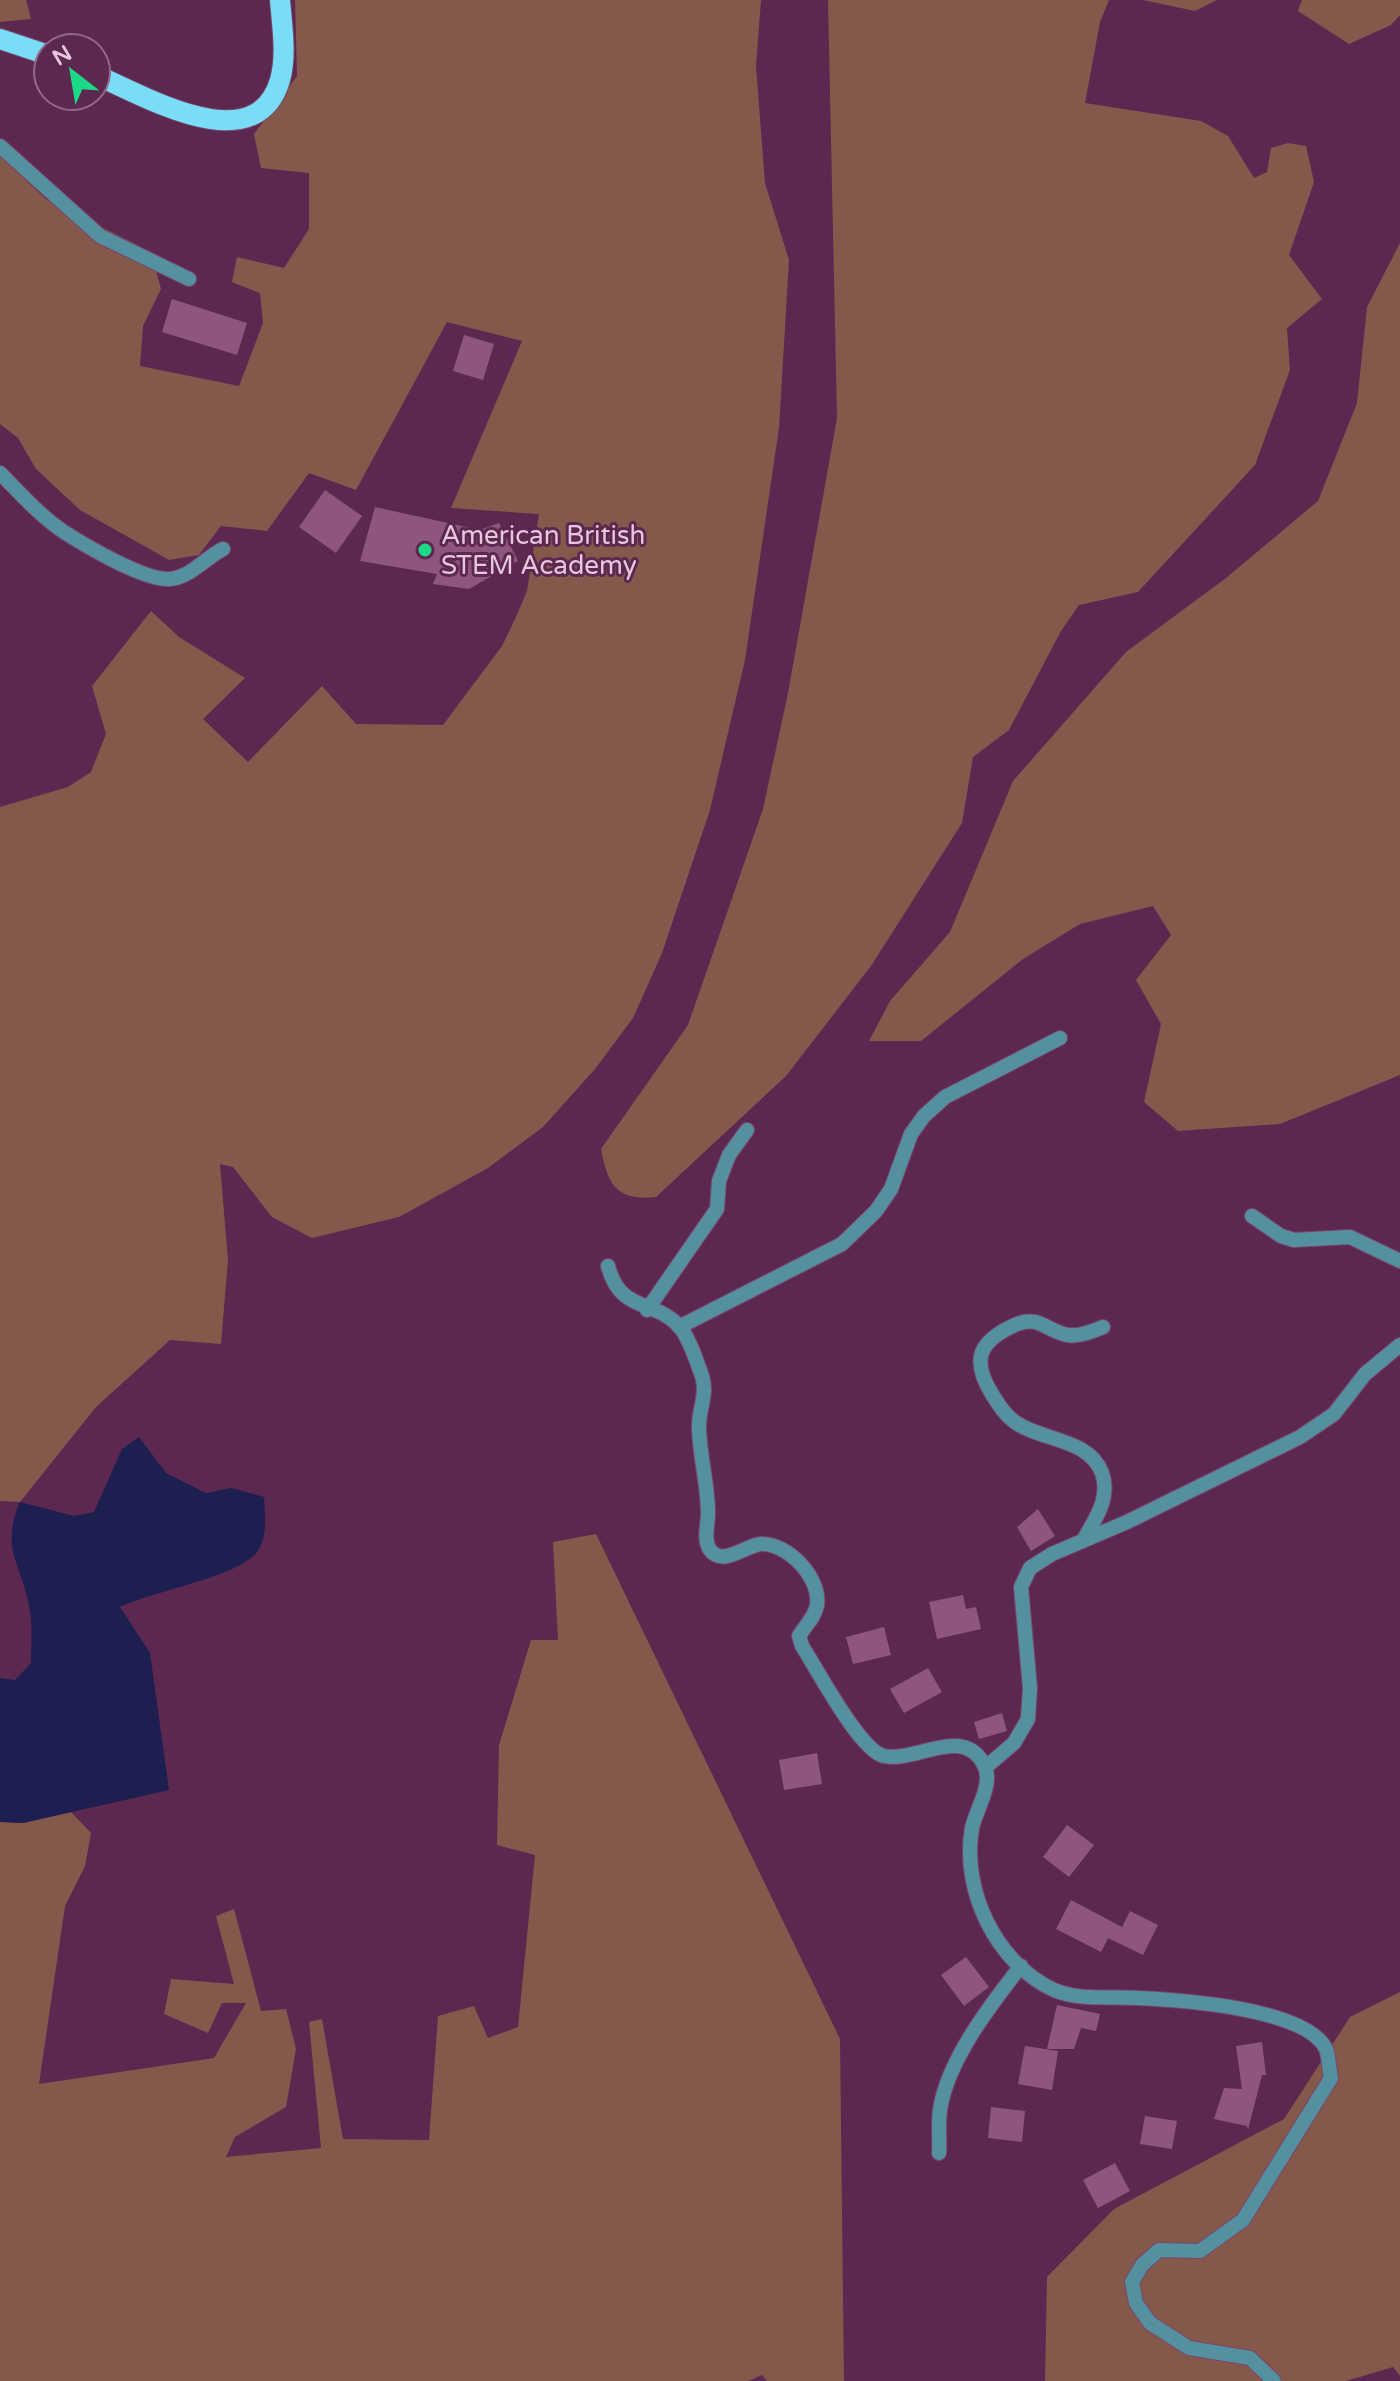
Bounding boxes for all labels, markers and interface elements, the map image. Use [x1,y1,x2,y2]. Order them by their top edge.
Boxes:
north arrow [32,32,112,112]
text: N [48,40,76,71]
place label: American British STEM Academy [441,520,645,581]
marker: American British STEM Academy [416,541,434,559]

